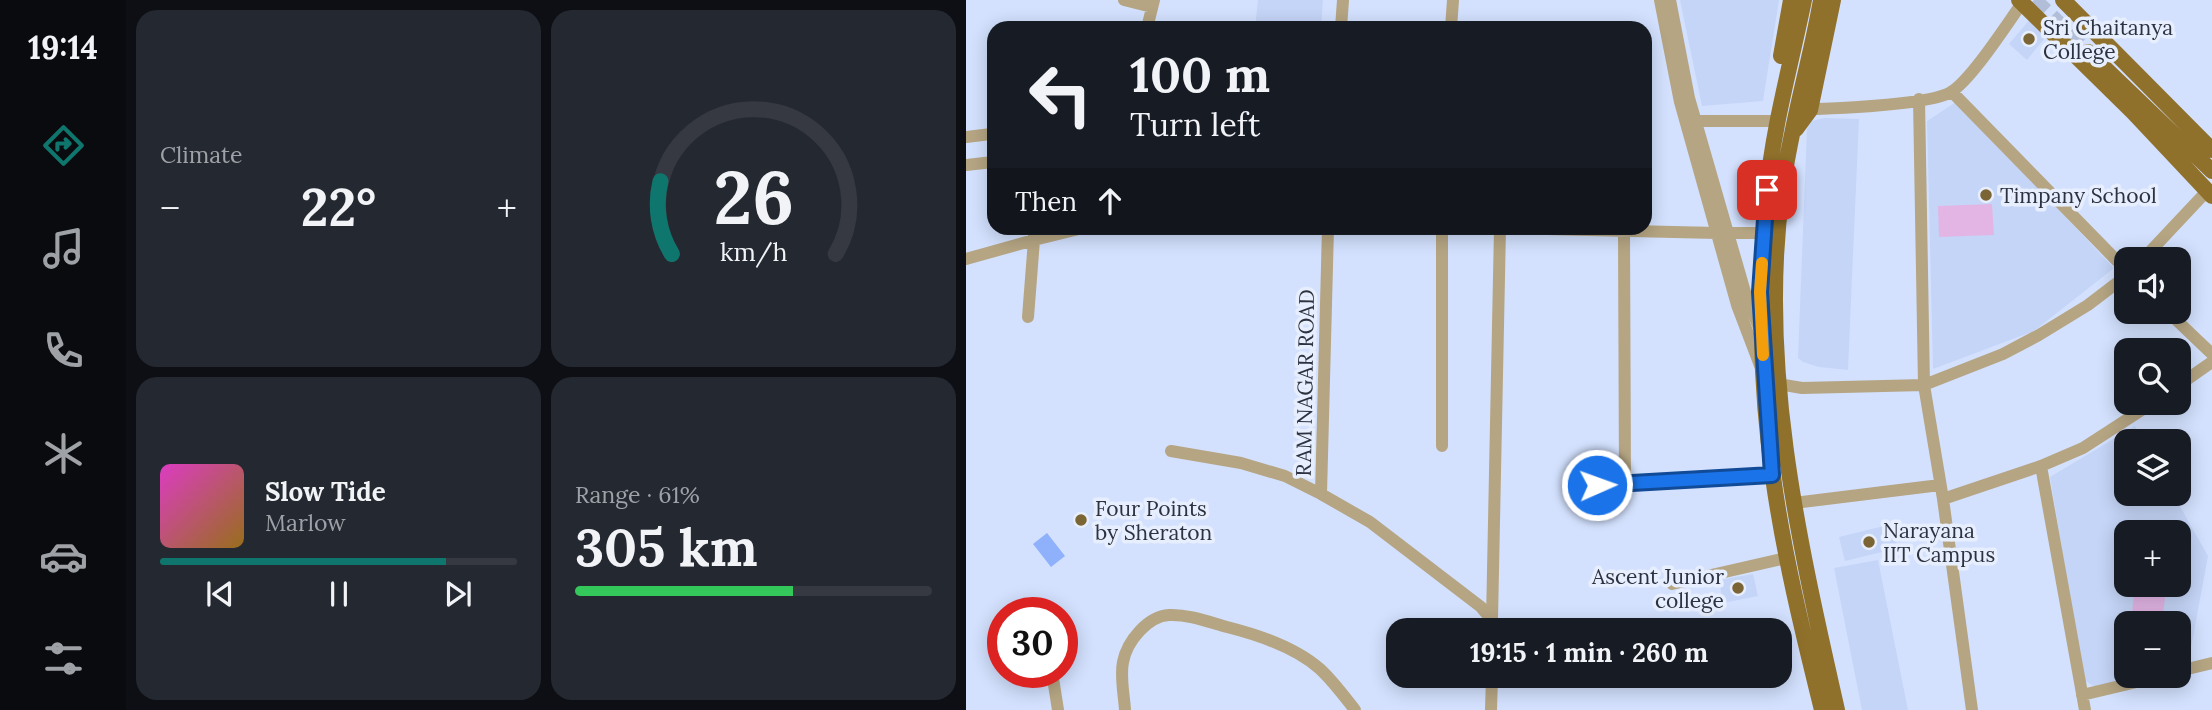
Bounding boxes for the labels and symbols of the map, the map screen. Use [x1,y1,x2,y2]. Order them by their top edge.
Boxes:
place label: Sri Chaitanya College [2043,14,2173,65]
marker: Sri Chaitanya College [2021,31,2037,47]
pin [1737,160,1797,220]
place label: Timpany School [2000,182,2157,209]
marker: Timpany School [1978,187,1994,203]
street label: RAM NAGAR ROAD [1290,289,1320,477]
position arrow [1560,448,1634,522]
place label: Four Points by Sheraton [1095,495,1213,546]
marker: Four Points by Sheraton [1073,512,1089,528]
place label: Narayana IIT Campus [1883,517,1995,568]
marker: Narayana IIT Campus [1861,534,1877,550]
place label: Ascent Junior college [1591,563,1724,614]
marker: Ascent Junior college [1730,580,1746,596]
speed limit sign: 30 [987,597,1078,688]

